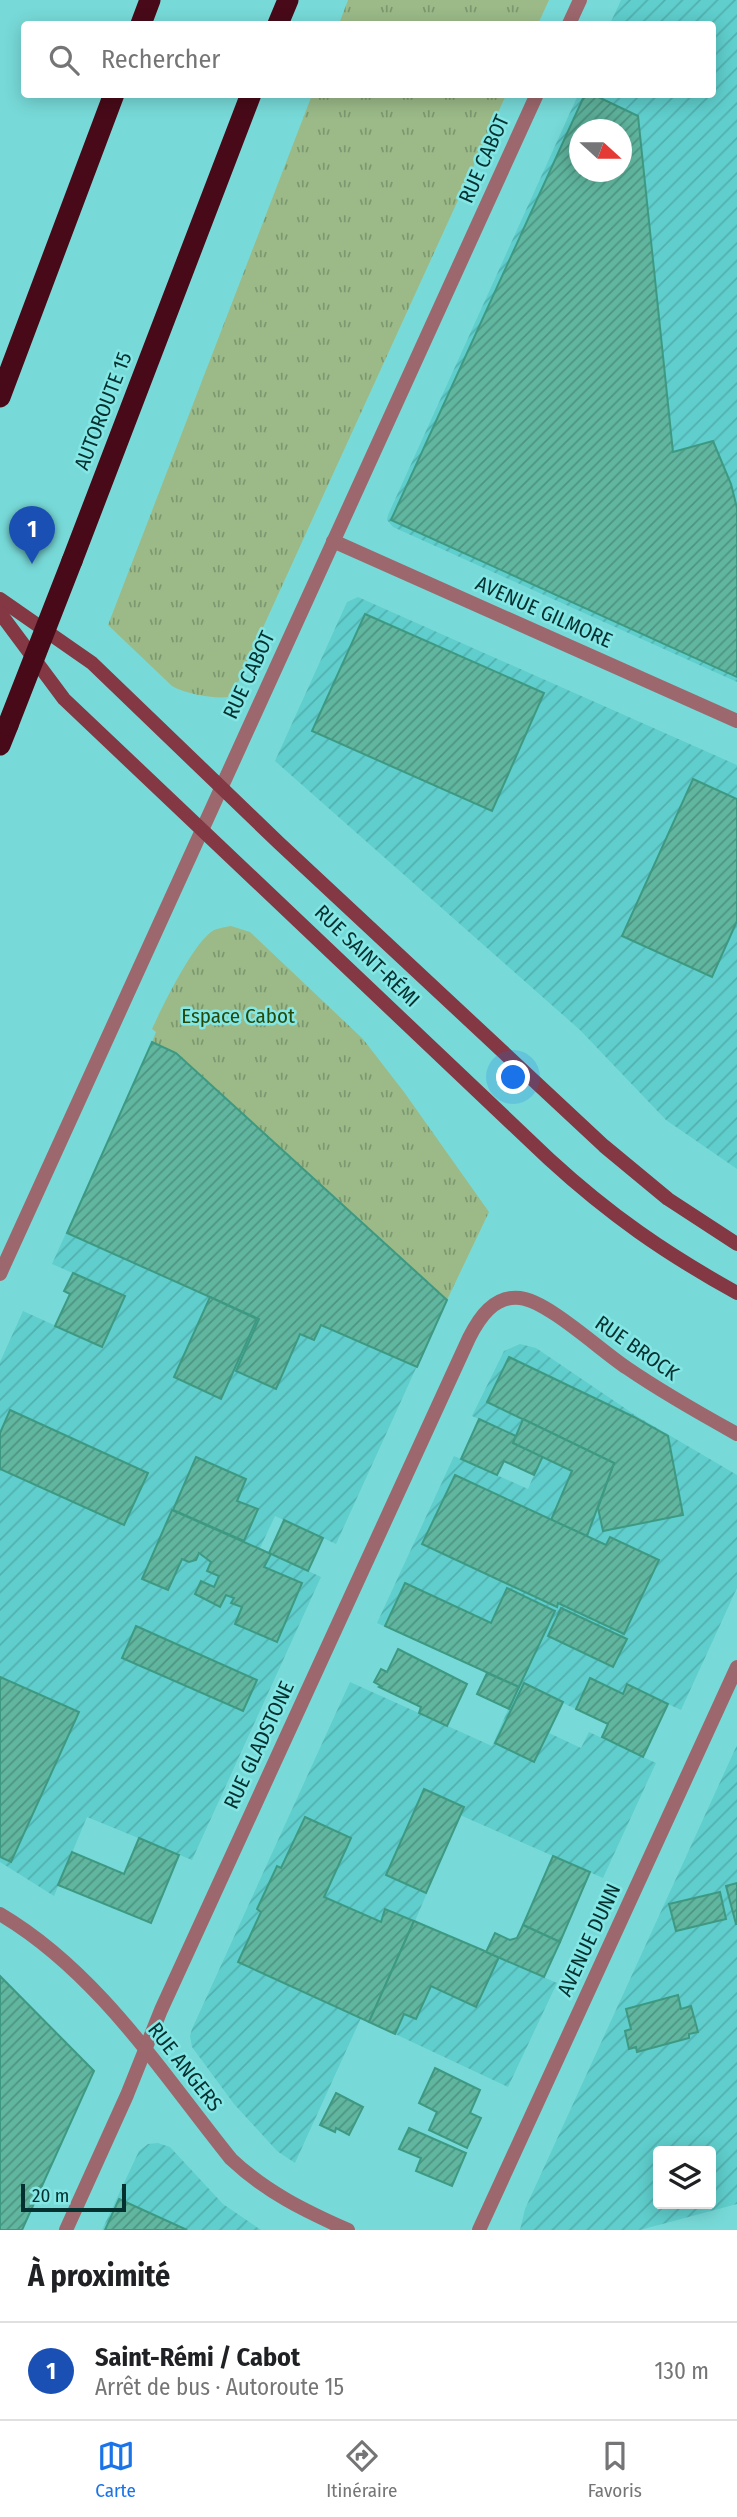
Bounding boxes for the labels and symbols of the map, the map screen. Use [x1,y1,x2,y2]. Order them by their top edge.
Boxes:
street label: RUE CABOT [453,111,515,207]
north arrow [569,119,632,182]
street label: AUTOROUTE 15 [69,348,137,474]
pin: 1 [9,506,55,564]
street label: AVENUE GILMORE [472,570,617,654]
street label: RUE CABOT [217,627,281,723]
street label: RUE SAINT-RÉMI [309,899,425,1013]
park label: Espace Cabot [181,1003,295,1029]
your location [496,1060,530,1094]
street label: RUE BROCK [590,1310,685,1387]
street label: RUE GLADSTONE [218,1677,300,1813]
street label: AVENUE DUNN [552,1880,626,2000]
street label: RUE ANGERS [142,2017,228,2117]
scale bar [21,2181,126,2213]

